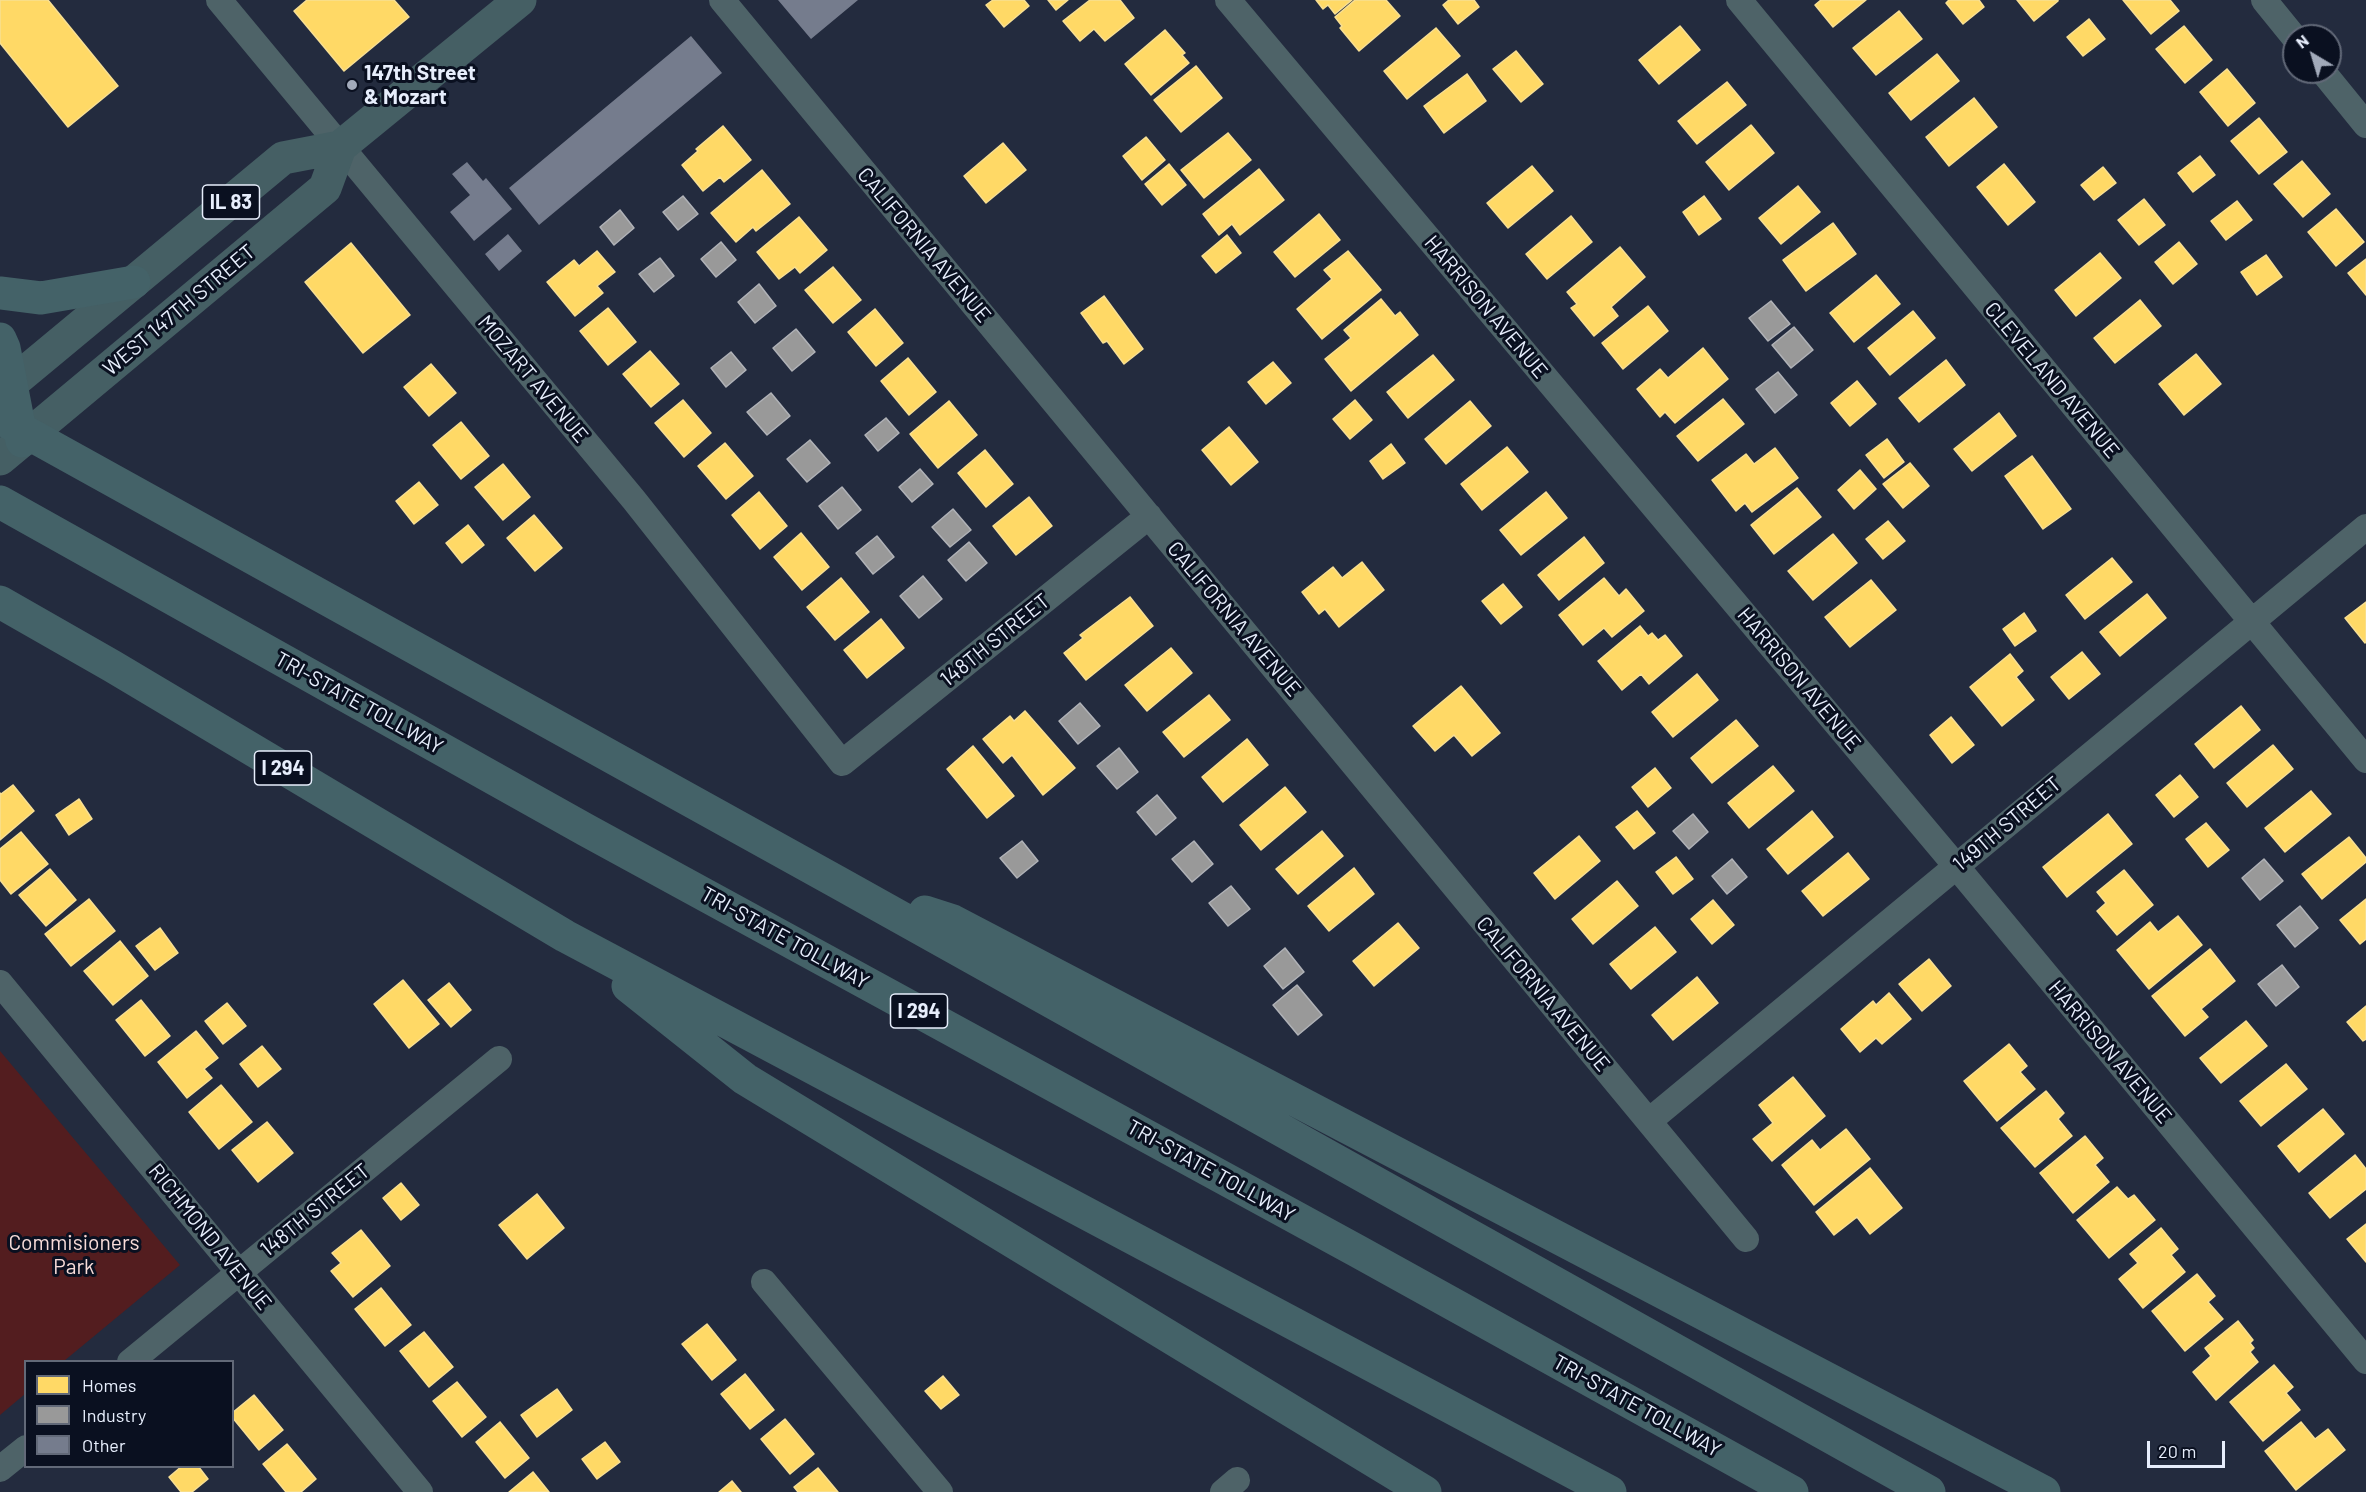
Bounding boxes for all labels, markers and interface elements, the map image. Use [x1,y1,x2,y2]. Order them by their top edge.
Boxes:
north arrow [2282,24,2342,84]
text: N [2292,30,2312,52]
place label: 147th Street & Mozart [364,60,476,110]
marker: 147th Street & Mozart [345,78,359,92]
street label: CALIFORNIA AVENUE [852,163,996,327]
road number: IL 83 [202,185,260,219]
street label: HARRISON AVENUE [1419,231,1553,383]
street label: WEST 147TH STREET [98,239,260,381]
street label: CLEVELAND AVENUE [1979,297,2125,463]
street label: MOZART AVENUE [472,310,594,448]
street label: CALIFORNIA AVENUE [1162,537,1306,701]
street label: 148TH STREET [935,588,1055,692]
street label: HARRISON AVENUE [1732,603,1866,755]
street label: TRI-STATE TOLLWAY [271,646,447,760]
road number: I 294 [254,751,312,785]
street label: 149TH STREET [1948,771,2066,877]
street label: TRI-STATE TOLLWAY [697,881,873,995]
street label: CALIFORNIA AVENUE [1471,912,1615,1076]
street label: HARRISON AVENUE [2043,976,2177,1128]
road number: I 294 [890,994,948,1028]
street label: TRI-STATE TOLLWAY [1123,1114,1299,1228]
street label: 148TH STREET [255,1158,375,1262]
street label: RICHMOND AVENUE [143,1159,277,1315]
park label: Commisioners Park [8,1230,140,1280]
street label: TRI-STATE TOLLWAY [1549,1349,1725,1463]
legend [24,1360,234,1468]
text: Homes [82,1374,136,1396]
text: Industry [82,1404,146,1426]
scale bar [2150,1429,2228,1467]
text: Other [82,1434,125,1456]
text: 20 m [2158,1440,2196,1462]

